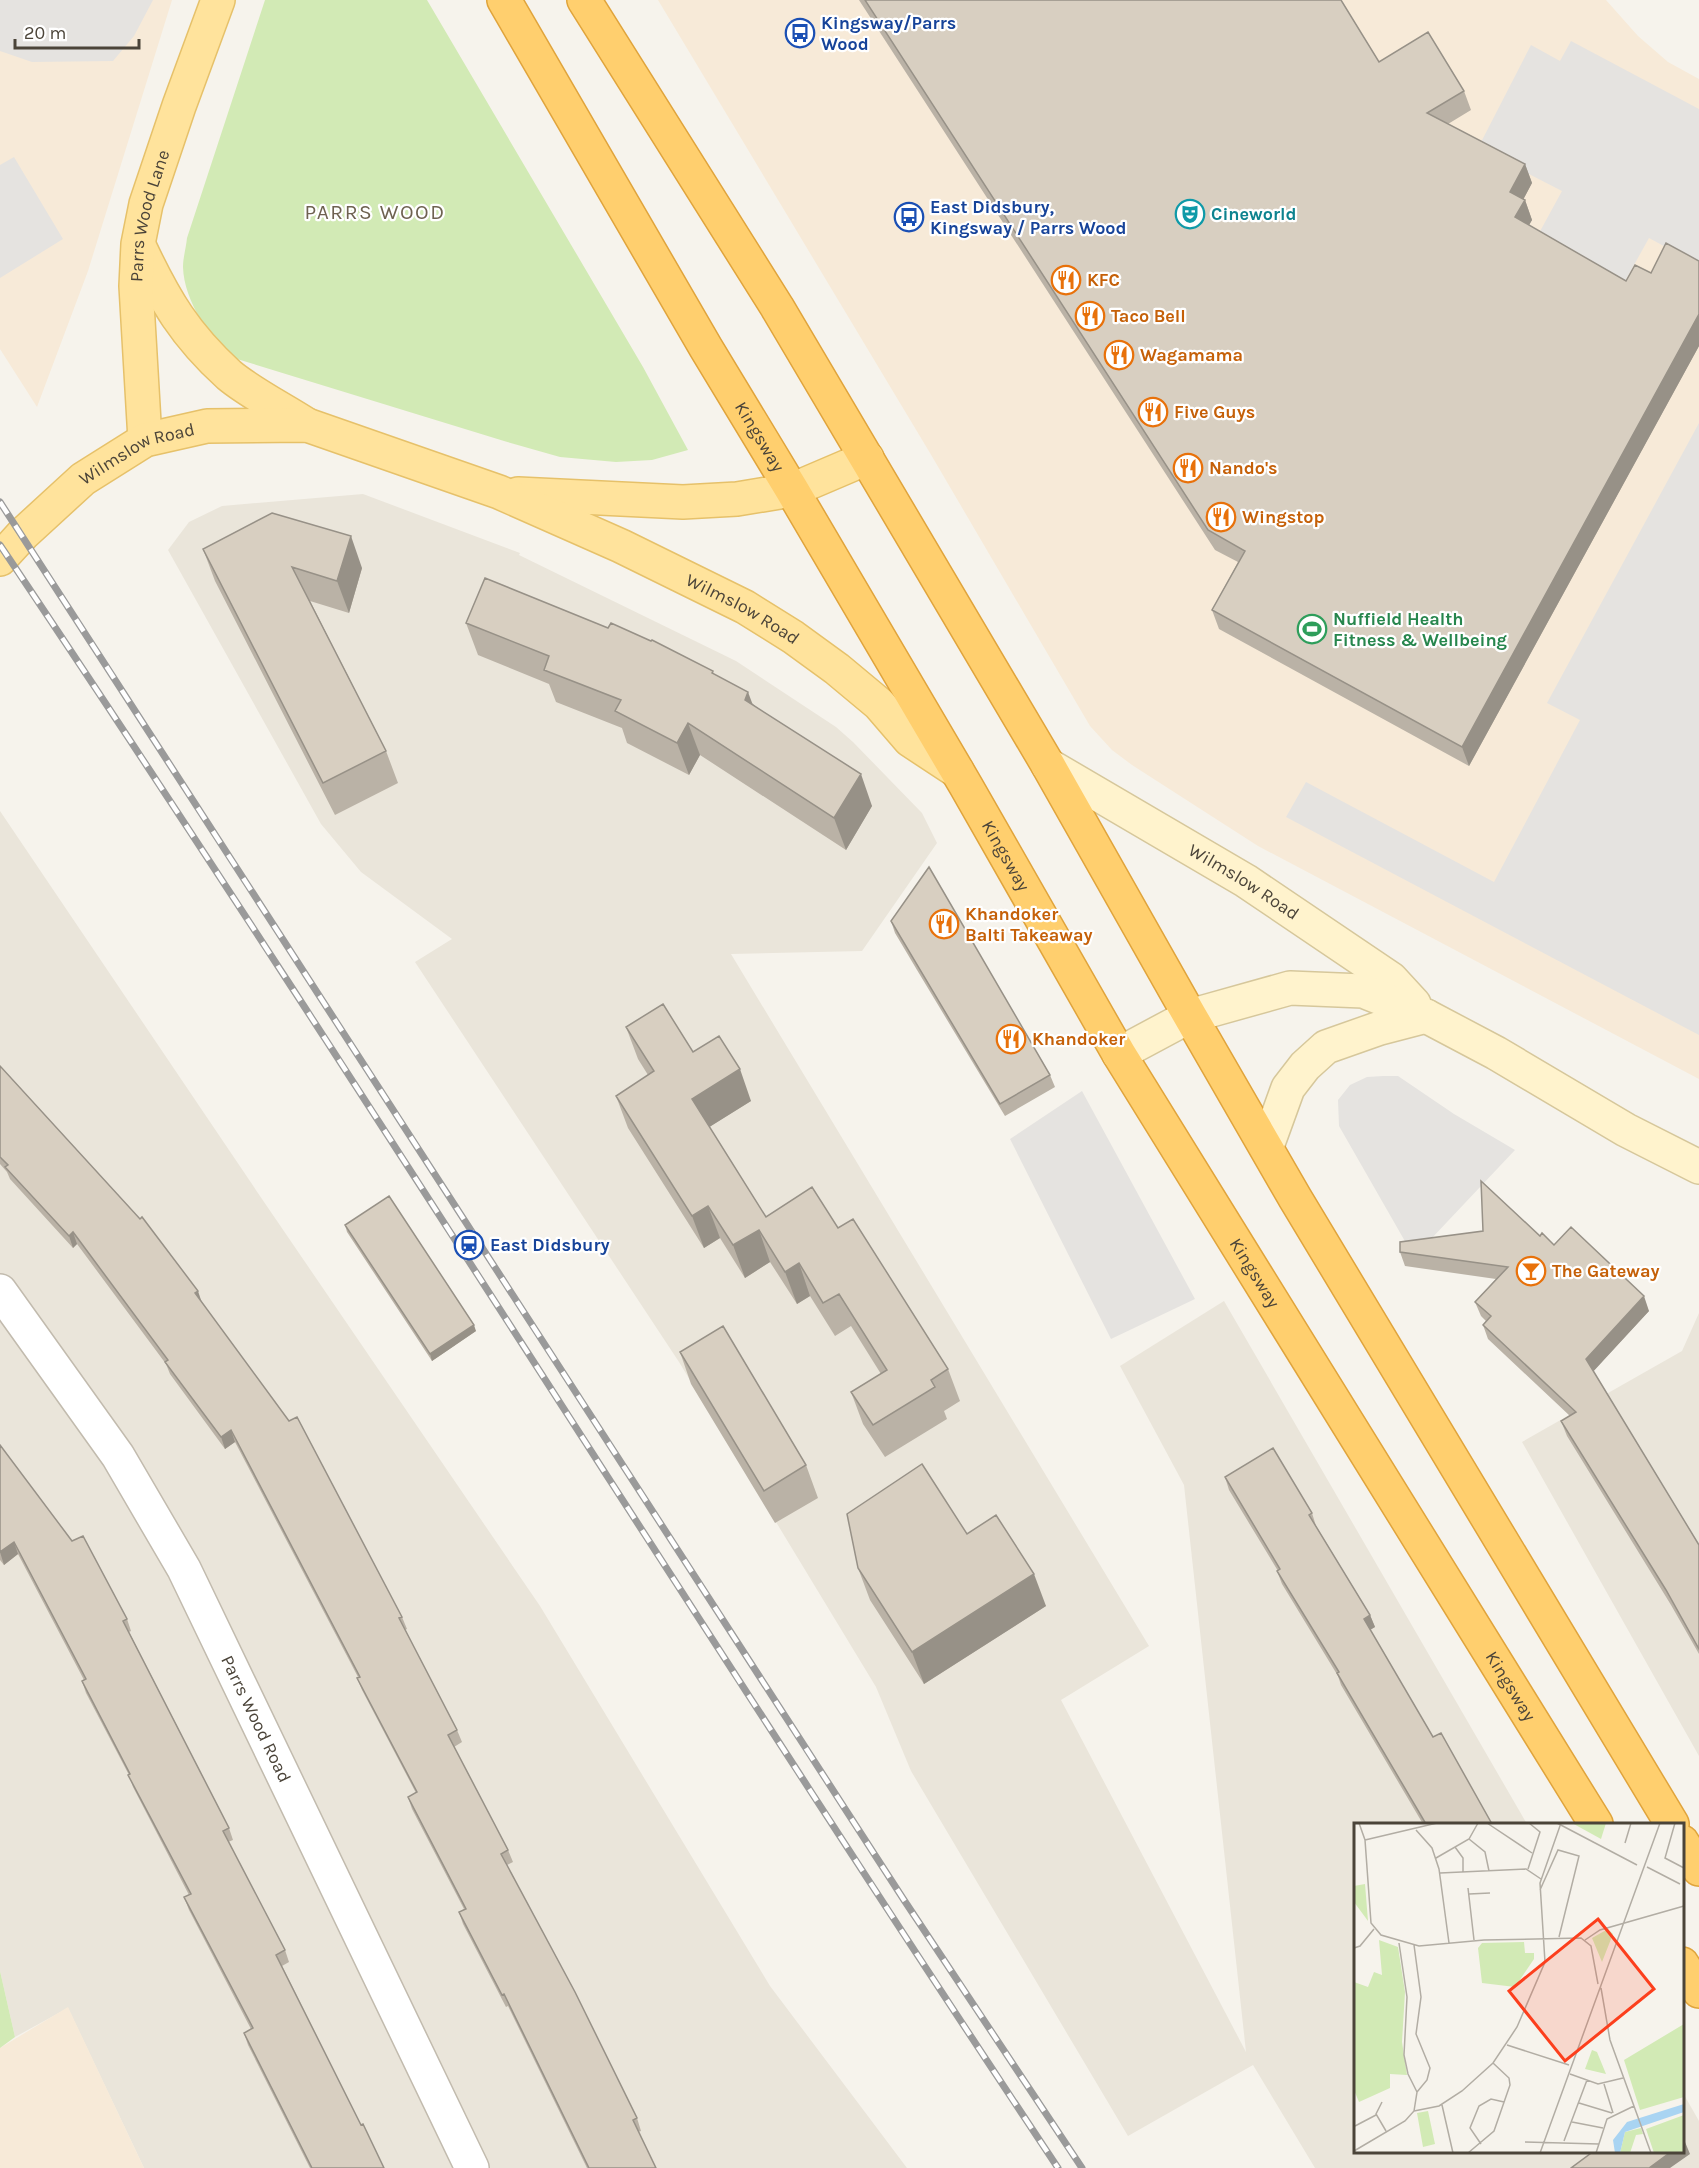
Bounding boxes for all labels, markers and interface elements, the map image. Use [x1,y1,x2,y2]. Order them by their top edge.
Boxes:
scale bar [15,12,140,50]
place label: Kingsway/Parrs Wood [821,12,956,55]
bus stop icon: Kingsway/Parrs Wood [784,17,816,49]
text: 20 m [24,22,66,44]
street label: Parrs Wood Lane [125,147,174,282]
place label: East Didsbury, Kingsway / Parrs Wood [930,196,1127,239]
theatre icon: Cineworld [1174,198,1206,230]
district label: PARRS WOOD [304,200,446,224]
bus stop icon: East Didsbury, Kingsway / Parrs Wood [893,201,925,233]
place label: Cineworld [1211,203,1297,225]
restaurant icon: KFC [1050,264,1082,296]
place label: KFC [1087,269,1120,291]
restaurant icon: Taco Bell [1074,300,1106,332]
place label: Taco Bell [1111,305,1186,327]
restaurant icon: Wagamama [1103,339,1135,371]
place label: Wagamama [1140,344,1243,366]
restaurant icon: Five Guys [1137,396,1169,428]
street label: Kingsway [730,397,790,476]
place label: Five Guys [1174,401,1255,423]
street label: Wilmslow Road [75,418,197,490]
restaurant icon: Nando's [1172,452,1204,484]
place label: Nando's [1209,457,1278,479]
restaurant icon: Wingstop [1205,501,1237,533]
place label: Wingstop [1242,506,1324,528]
street label: Wilmslow Road [682,569,804,649]
place label: Nuffield Health Fitness & Wellbeing [1333,608,1508,651]
sports icon: Nuffield Health Fitness & Wellbeing [1296,613,1328,645]
street label: Kingsway [977,816,1035,896]
street label: Wilmslow Road [1185,839,1303,925]
place label: Khandoker Balti Takeaway [965,903,1093,946]
restaurant icon: Khandoker Balti Takeaway [928,908,960,940]
restaurant icon: Khandoker [995,1023,1027,1055]
place label: Khandoker [1032,1028,1125,1050]
station icon: East Didsbury [453,1229,485,1261]
place label: East Didsbury [490,1234,610,1256]
street label: Kingsway [1225,1234,1285,1313]
bar icon: The Gateway [1515,1255,1547,1287]
place label: The Gateway [1552,1260,1659,1282]
street label: Kingsway [1481,1647,1541,1726]
street label: Parrs Wood Road [216,1652,296,1786]
inset map [1354,1823,1684,2153]

